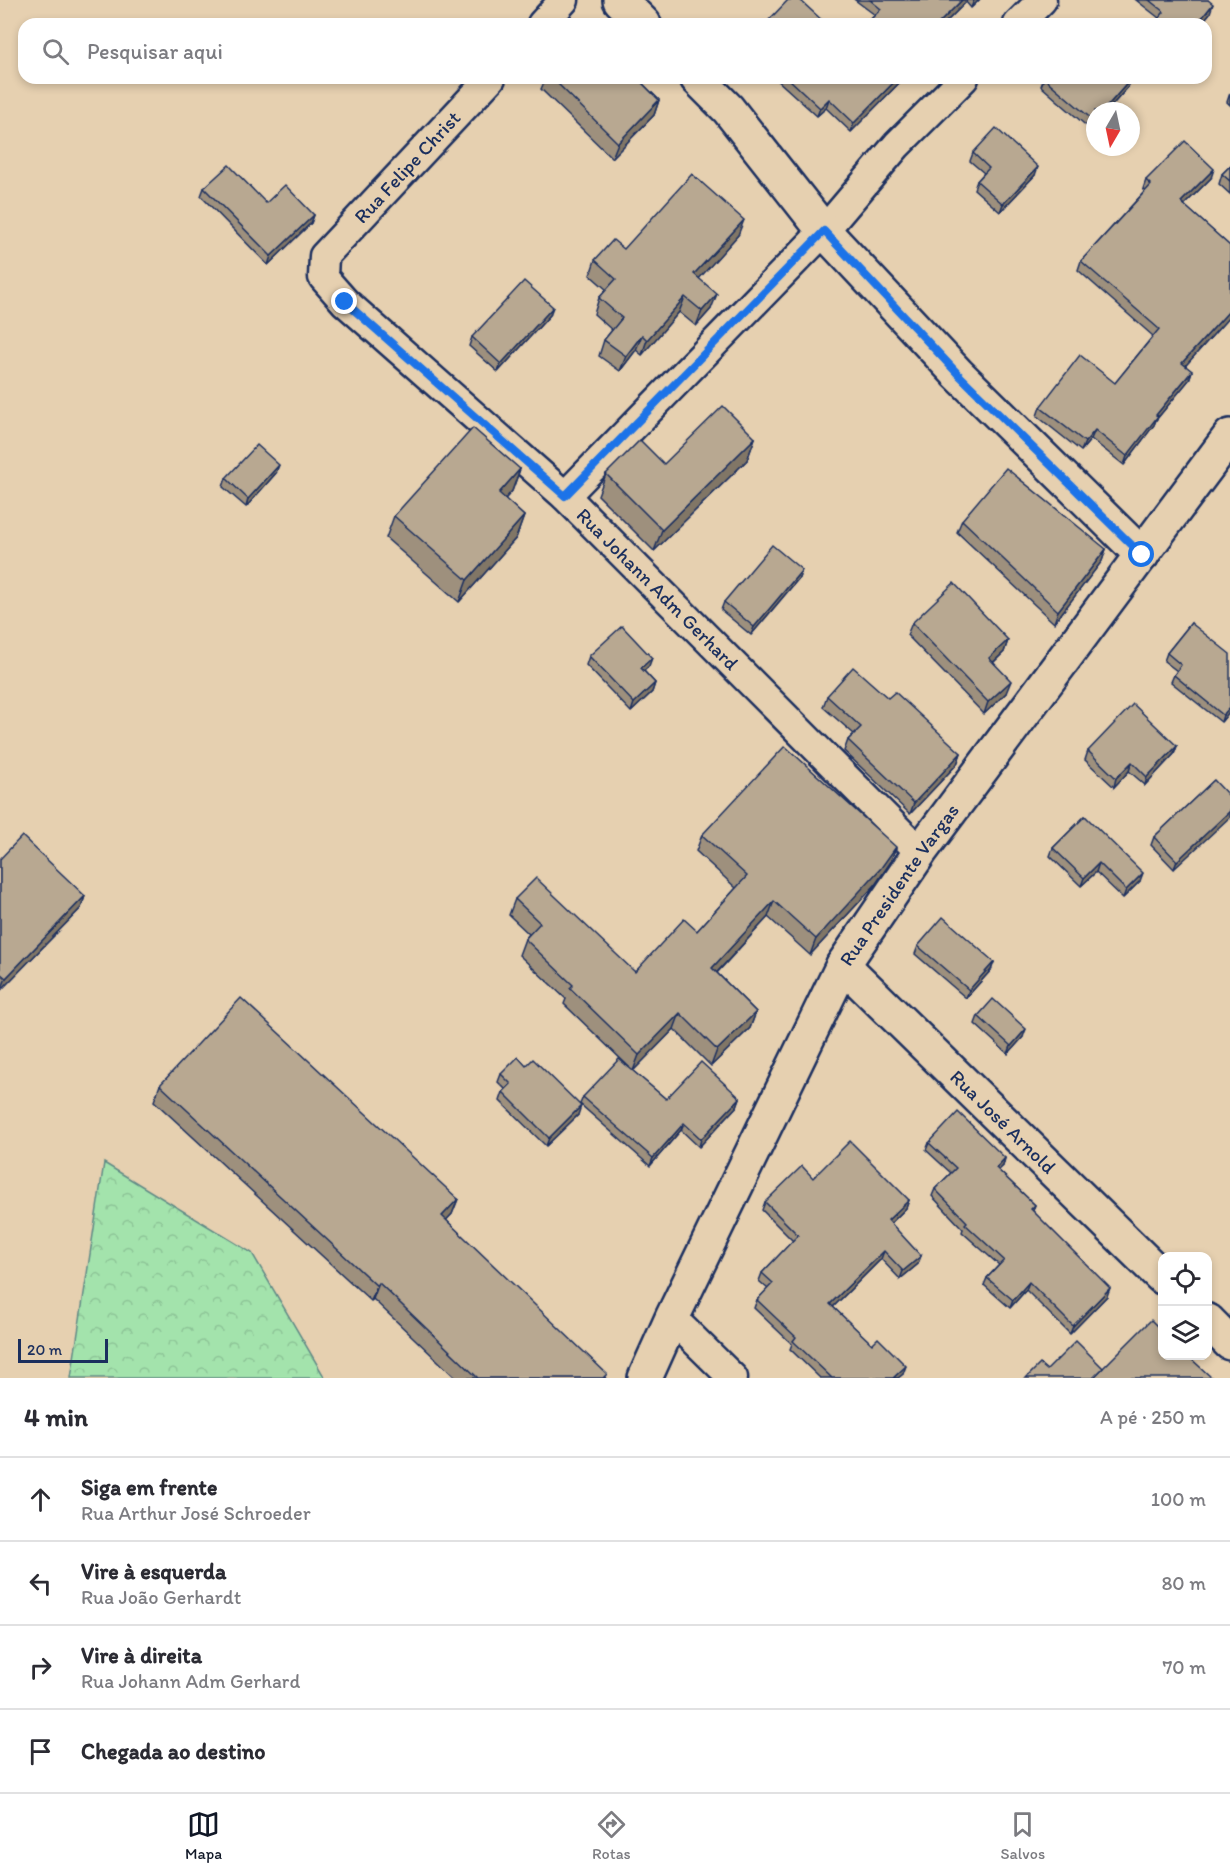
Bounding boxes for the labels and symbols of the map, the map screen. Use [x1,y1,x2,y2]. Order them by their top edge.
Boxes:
north arrow [1086,102,1140,156]
street label: Rua Felipe Christ [349,106,465,228]
route end [331,288,357,314]
street label: Rua Johann Adm Gerhard [572,503,744,675]
route start [1128,541,1154,567]
street label: Rua Presidente Vargas [834,799,964,970]
street label: Rua José Arnold [945,1065,1061,1179]
scale bar [18,1336,108,1364]

